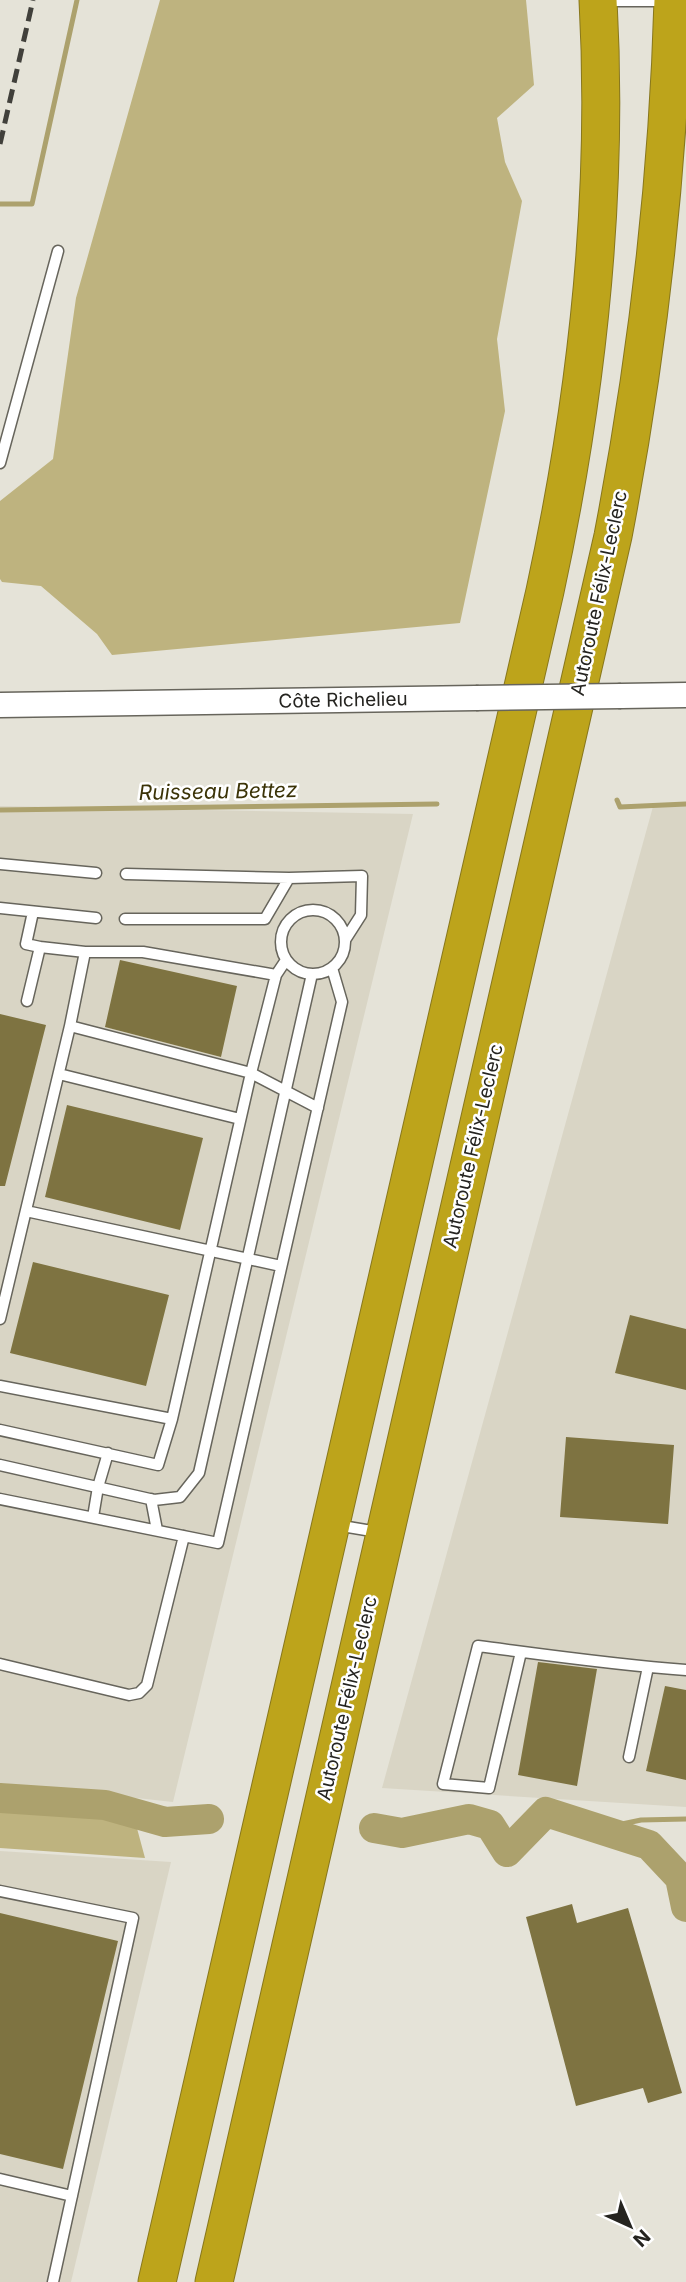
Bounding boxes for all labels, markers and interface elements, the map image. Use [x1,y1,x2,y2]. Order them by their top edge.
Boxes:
street label: Autoroute Félix-Leclerc [566,488,632,698]
street label: Côte Richelieu [278,687,408,713]
water label: Ruisseau Bettez [138,777,298,805]
street label: Autoroute Félix-Leclerc [438,1042,508,1250]
street label: Autoroute Félix-Leclerc [312,1594,382,1802]
north arrow [595,2191,665,2261]
text: N [628,2225,655,2251]

